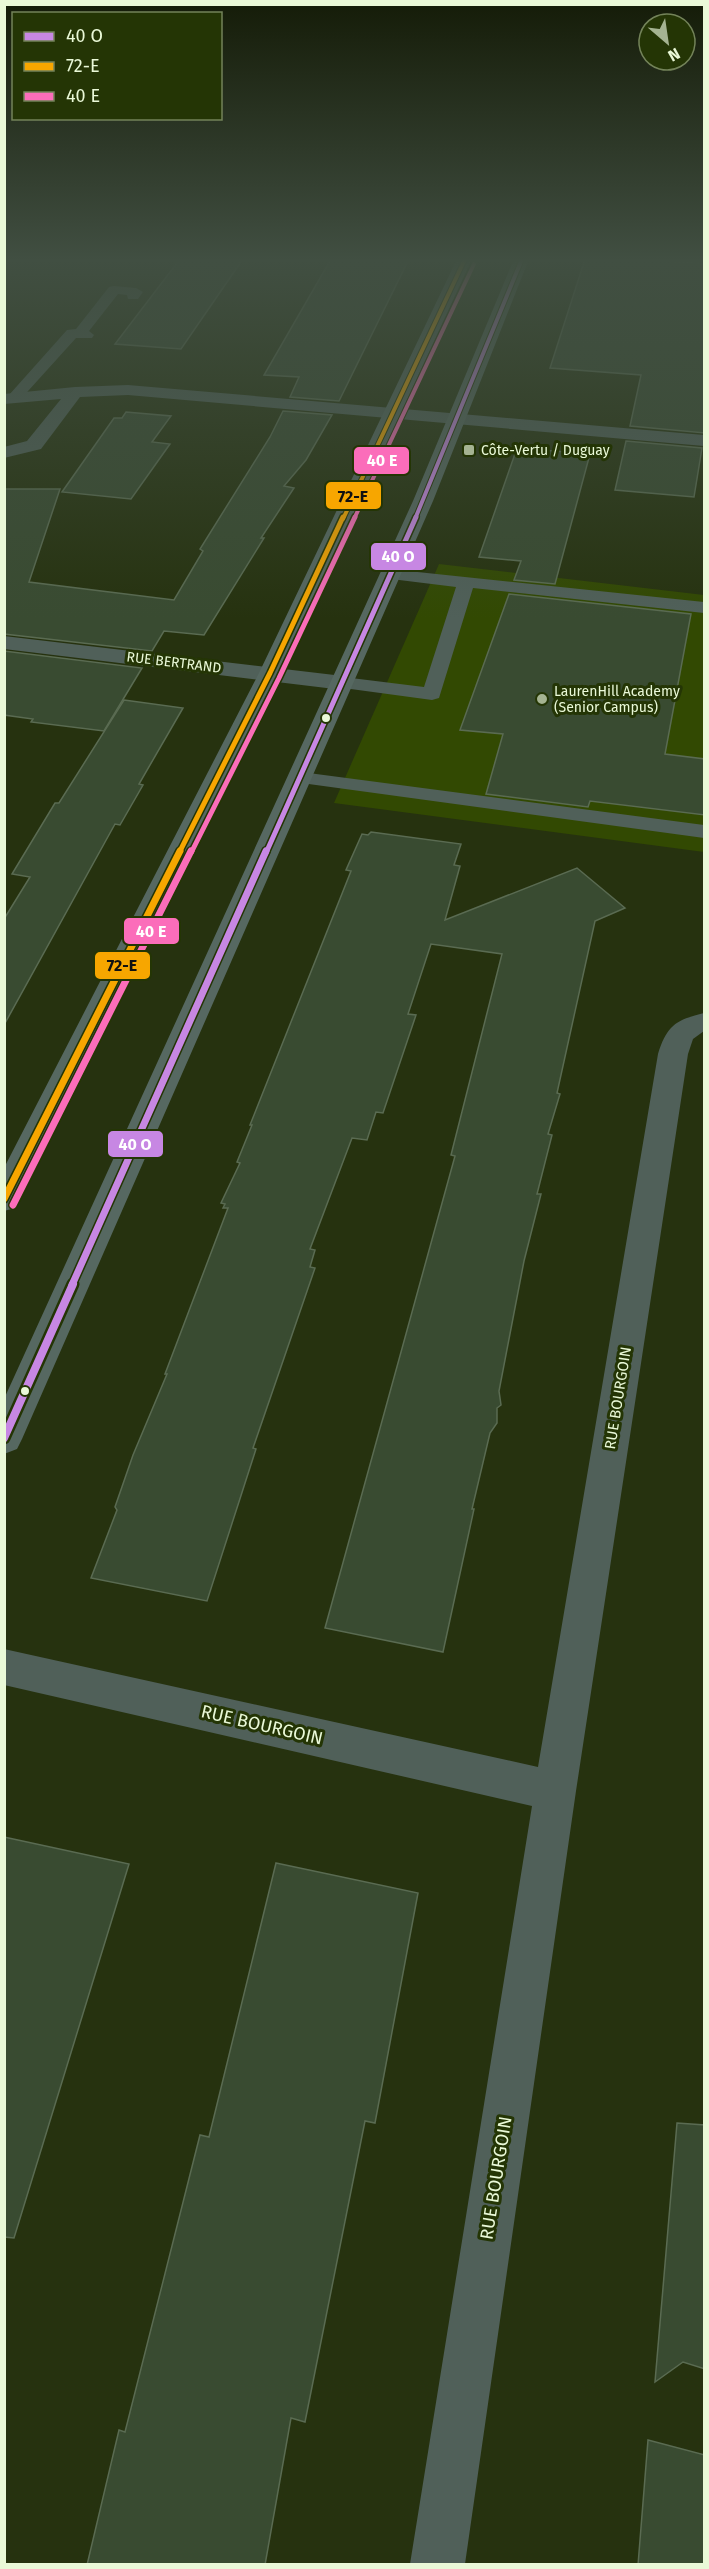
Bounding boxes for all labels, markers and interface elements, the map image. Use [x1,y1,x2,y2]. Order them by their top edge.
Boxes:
legend [12,12,222,120]
north arrow [637,12,697,72]
text: 40 O [66,25,103,47]
text: N [665,44,683,66]
text: 72-E [66,55,100,77]
text: 40 E [66,85,100,107]
place label: Côte-Vertu / Duguay [481,442,610,459]
marker: Côte-Vertu / Duguay [462,443,476,457]
line badge: 40 E [353,446,410,475]
text: 40 E [367,451,397,470]
line badge: 72-E [325,481,382,510]
text: 72-E [338,487,368,506]
line badge: 40 O [370,542,427,571]
text: 40 O [381,547,415,566]
street label: RUE BERTRAND [126,648,222,677]
place label: LaurenHill Academy (Senior Campus) [554,683,680,716]
marker: LaurenHill Academy (Senior Campus) [535,692,549,706]
unlabelled marker [320,712,332,724]
line badge: 40 E [123,917,180,945]
text: 40 E [136,922,166,941]
line badge: 72-E [94,951,151,980]
text: 72-E [107,956,137,975]
line badge: 40 O [107,1130,164,1158]
text: 40 O [118,1135,152,1154]
street label: RUE BOURGOIN [601,1345,635,1451]
unlabelled marker [19,1385,31,1397]
street label: RUE BOURGOIN [199,1700,325,1750]
street label: RUE BOURGOIN [475,2115,517,2241]

